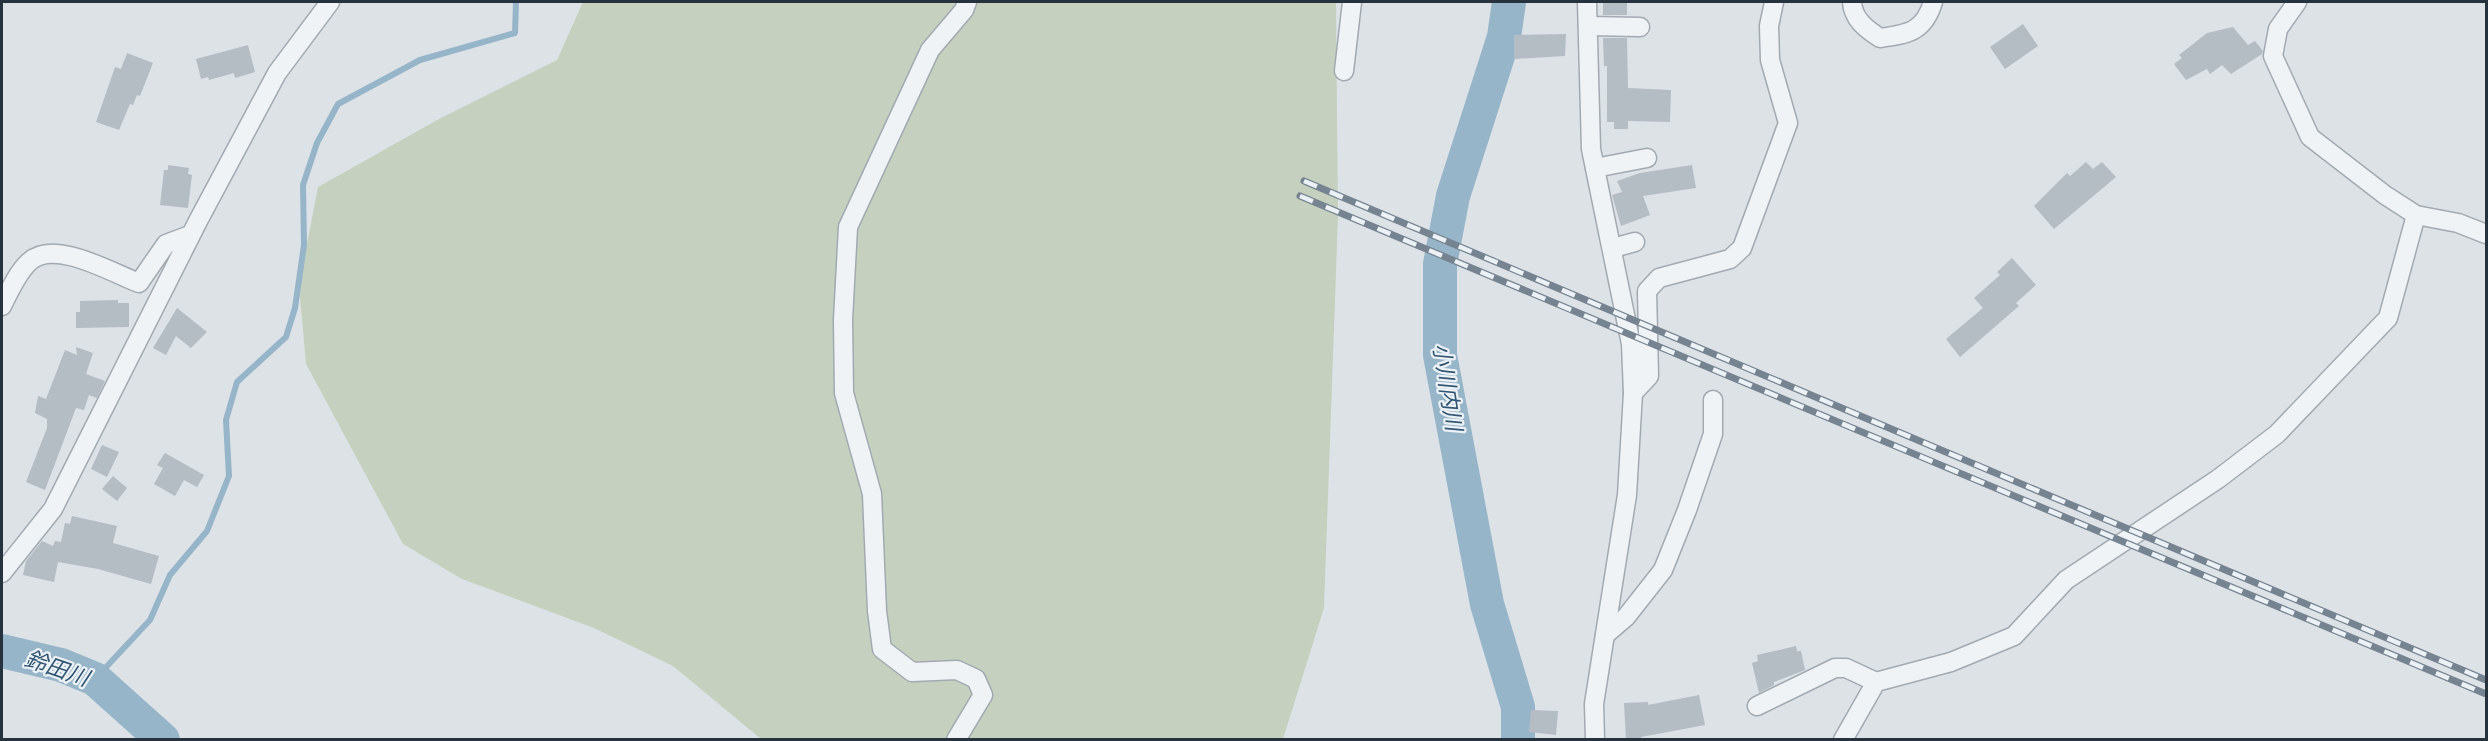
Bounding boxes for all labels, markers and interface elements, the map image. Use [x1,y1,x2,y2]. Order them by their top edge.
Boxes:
water label: 小川内川 [1429,341,1469,434]
water label: 鈴田川 [22,644,95,691]

